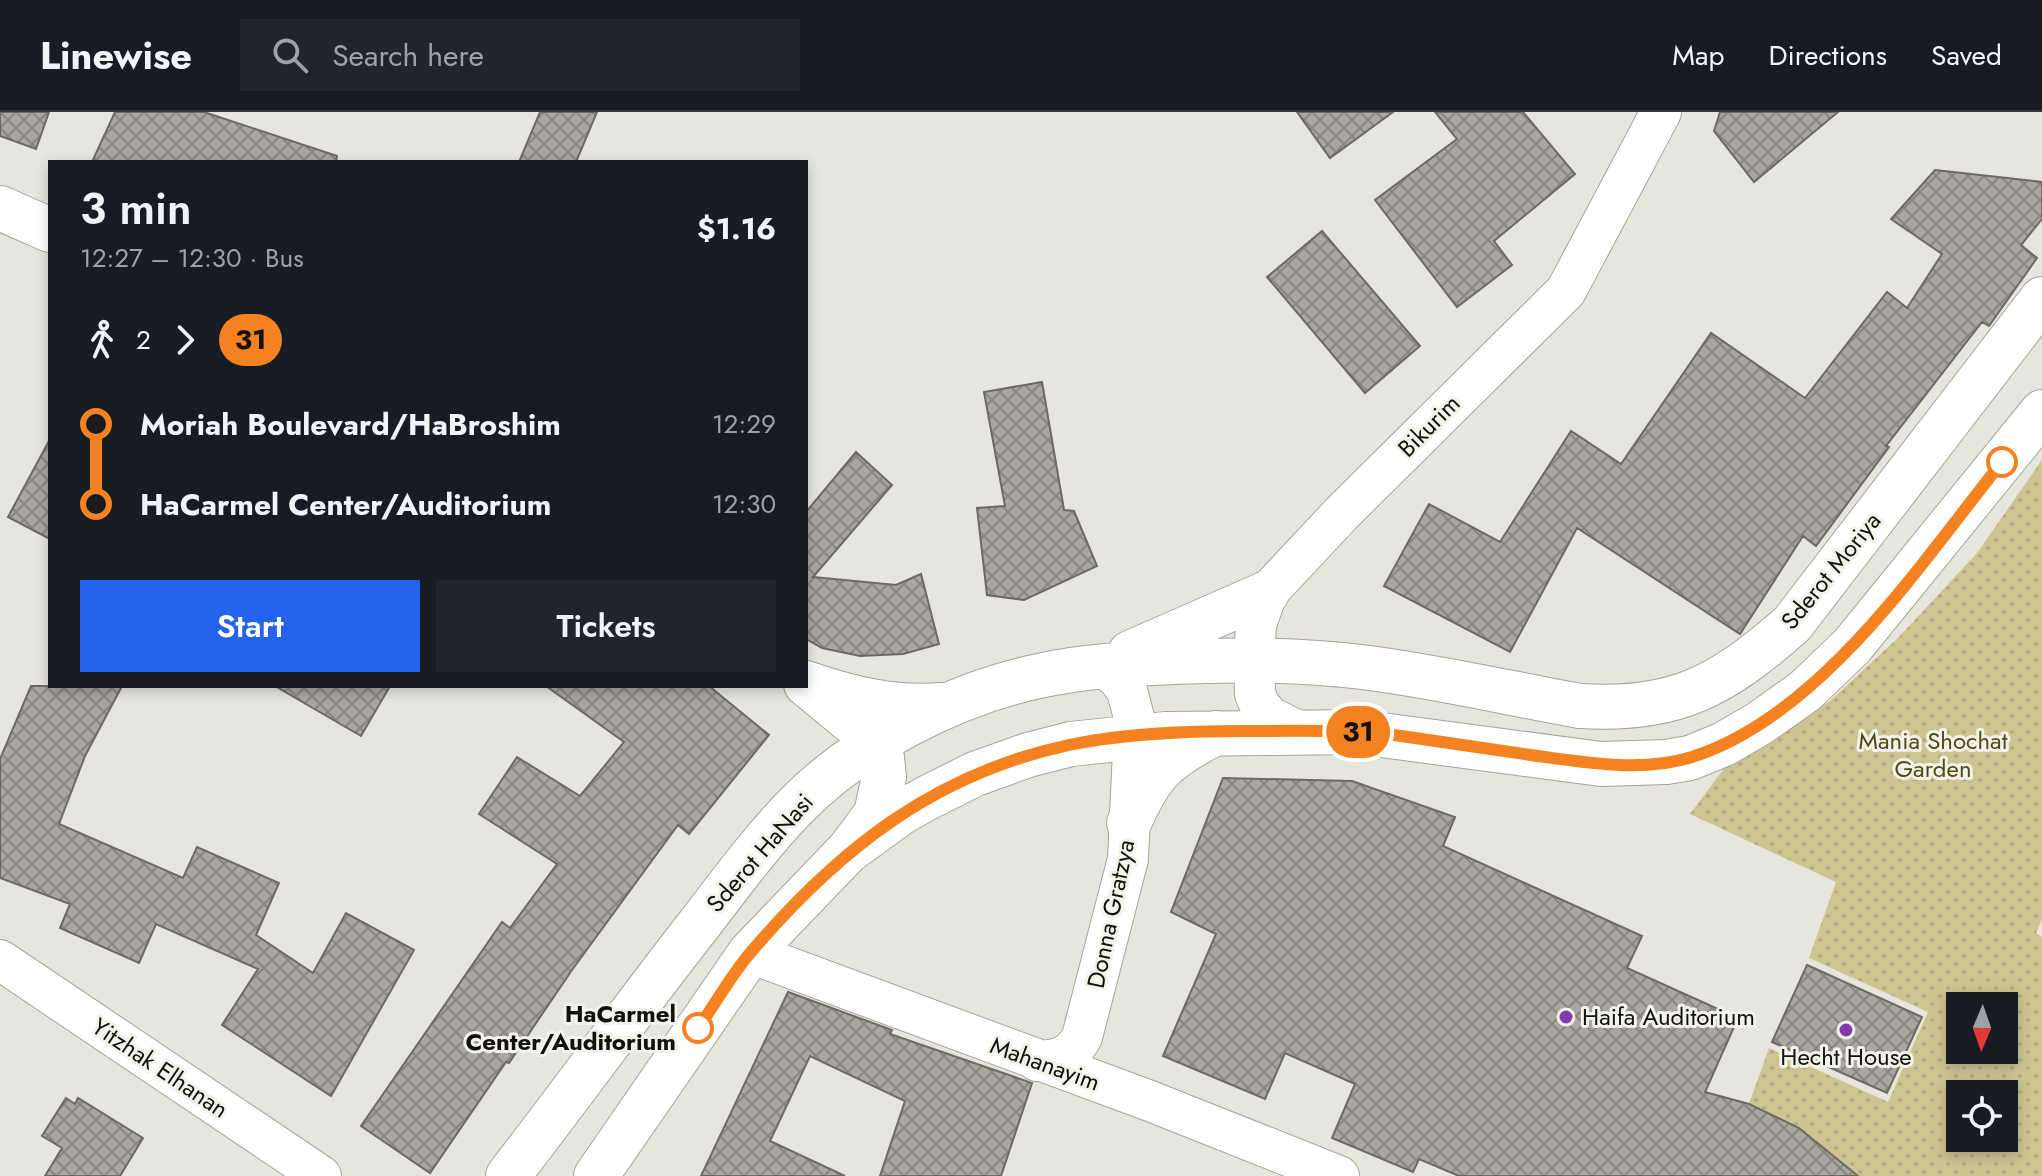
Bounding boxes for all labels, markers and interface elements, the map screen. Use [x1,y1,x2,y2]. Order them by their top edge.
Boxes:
search box [240,19,800,91]
text: Linewise [40,28,192,83]
icon: search [268,33,312,77]
text: Search here [332,34,484,77]
text: Map [1672,35,1724,76]
text: Directions [1768,35,1887,76]
text: Saved [1931,35,2002,76]
text: 3 min [80,177,192,241]
text: $1.16 [697,207,776,250]
text: 12:27 – 12:30 · Bus [80,239,304,277]
icon: walk [80,318,124,362]
icon: forward [163,318,207,362]
text: 31 [235,319,266,360]
text: 2 [136,321,151,359]
street label: Bikurim [1389,386,1468,465]
text: Moriah Boulevard/HaBroshim [140,403,561,446]
text: 12:29 [712,405,776,443]
unlabelled marker [1987,447,2017,477]
text: HaCarmel Center/Auditorium [140,483,551,526]
text: 12:30 [712,485,776,523]
street label: Sderot Moriya [1772,504,1889,637]
button: Start [80,580,420,672]
button: Tickets [436,580,776,672]
line badge: 31 [1322,706,1394,758]
text: 31 [1342,711,1374,752]
park label: Mania Shochat Garden [1859,723,2008,786]
street label: Sderot HaNasi [698,785,821,920]
street label: Donna Gratzya [1078,836,1143,991]
north arrow [1946,992,2018,1064]
map controls [1946,992,2018,1152]
place label: HaCarmel Center/Auditorium [465,996,676,1059]
place label: Haifa Auditorium [1582,999,1755,1034]
marker: Haifa Auditorium [1557,1008,1575,1026]
street label: Yitzhak Elhanan [85,1009,236,1126]
marker: HaCarmel Center/Auditorium [683,1013,713,1043]
marker: Hecht House [1837,1021,1855,1039]
street label: Mahanayim [985,1027,1105,1100]
place label: Hecht House [1780,1039,1912,1074]
button: locate [1946,1080,2018,1152]

